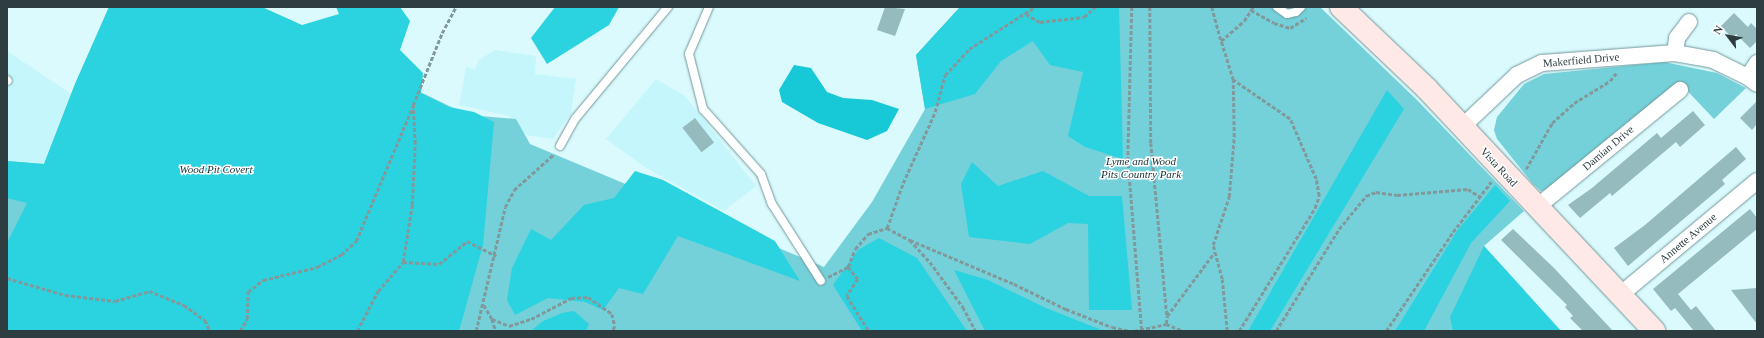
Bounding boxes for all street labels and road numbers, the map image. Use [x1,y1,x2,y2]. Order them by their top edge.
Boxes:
street label: Makerfield Drive [1542,50,1620,70]
street label: Damian Drive [1580,123,1636,173]
street label: Vista Road [1478,145,1520,189]
street label: Annette Avenue [1657,210,1719,266]

